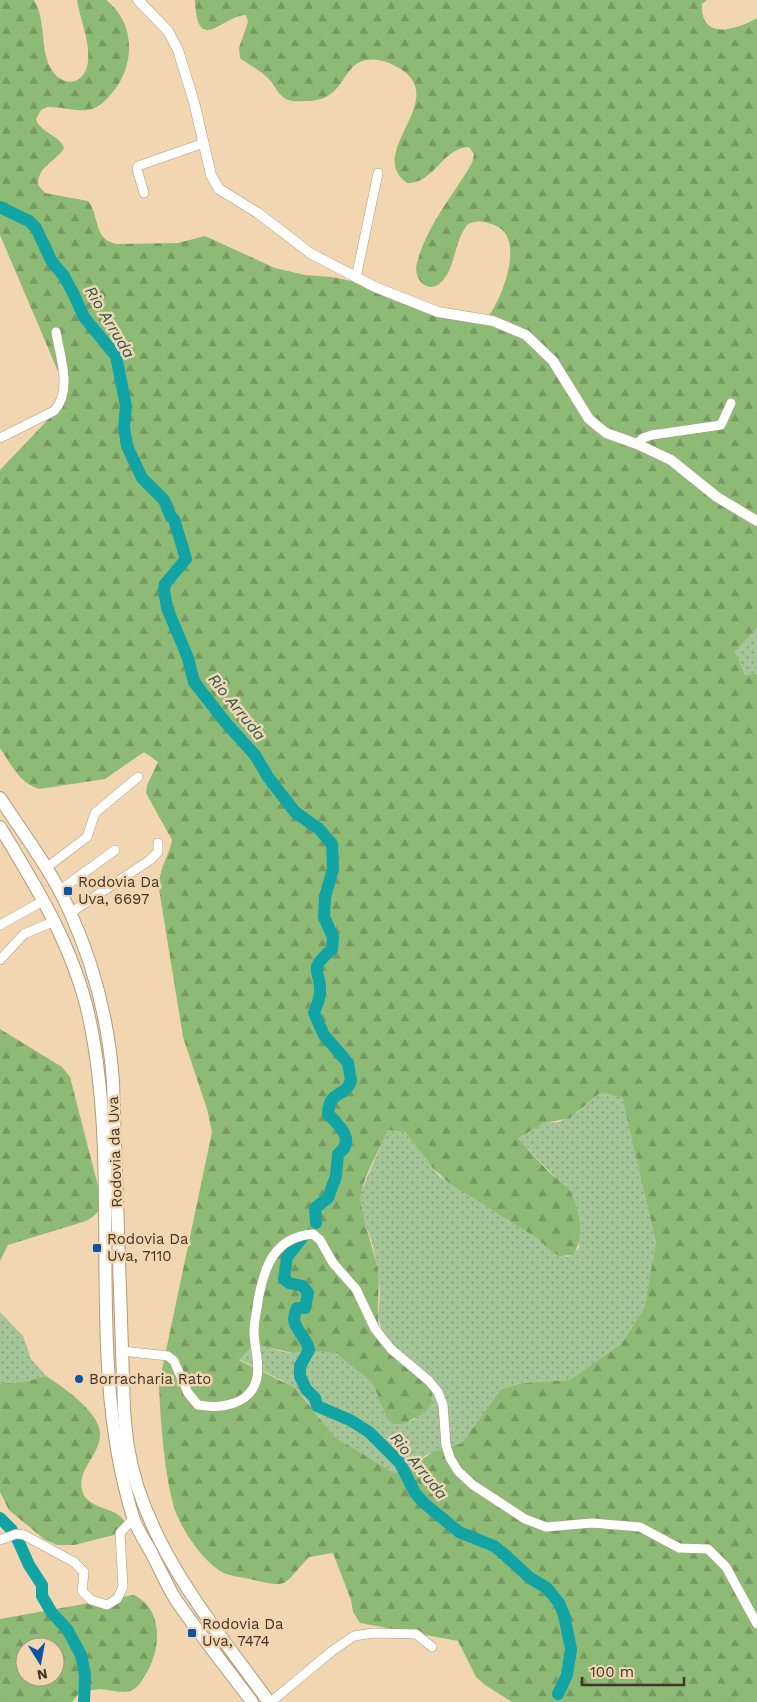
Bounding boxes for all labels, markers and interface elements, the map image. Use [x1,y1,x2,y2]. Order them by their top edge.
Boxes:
water label: Rio Arruda [81,283,139,362]
water label: Rio Arruda [204,670,270,744]
place label: Rodovia Da Uva, 6697 [78,873,160,908]
marker: Rodovia Da Uva, 6697 [62,885,74,897]
street label: Rodovia da Uva [104,1095,126,1208]
place label: Rodovia Da Uva, 7110 [107,1230,189,1265]
marker: Rodovia Da Uva, 7110 [91,1242,103,1254]
place label: Borracharia Rato [89,1370,211,1388]
marker: Borracharia Rato [73,1373,85,1385]
water label: Rio Arruda [386,1429,452,1503]
place label: Rodovia Da Uva, 7474 [202,1615,284,1650]
marker: Rodovia Da Uva, 7474 [186,1627,198,1639]
north arrow [15,1637,65,1687]
scale bar [582,1654,684,1686]
text: 100 m [590,1663,634,1681]
text: N [36,1666,49,1684]

